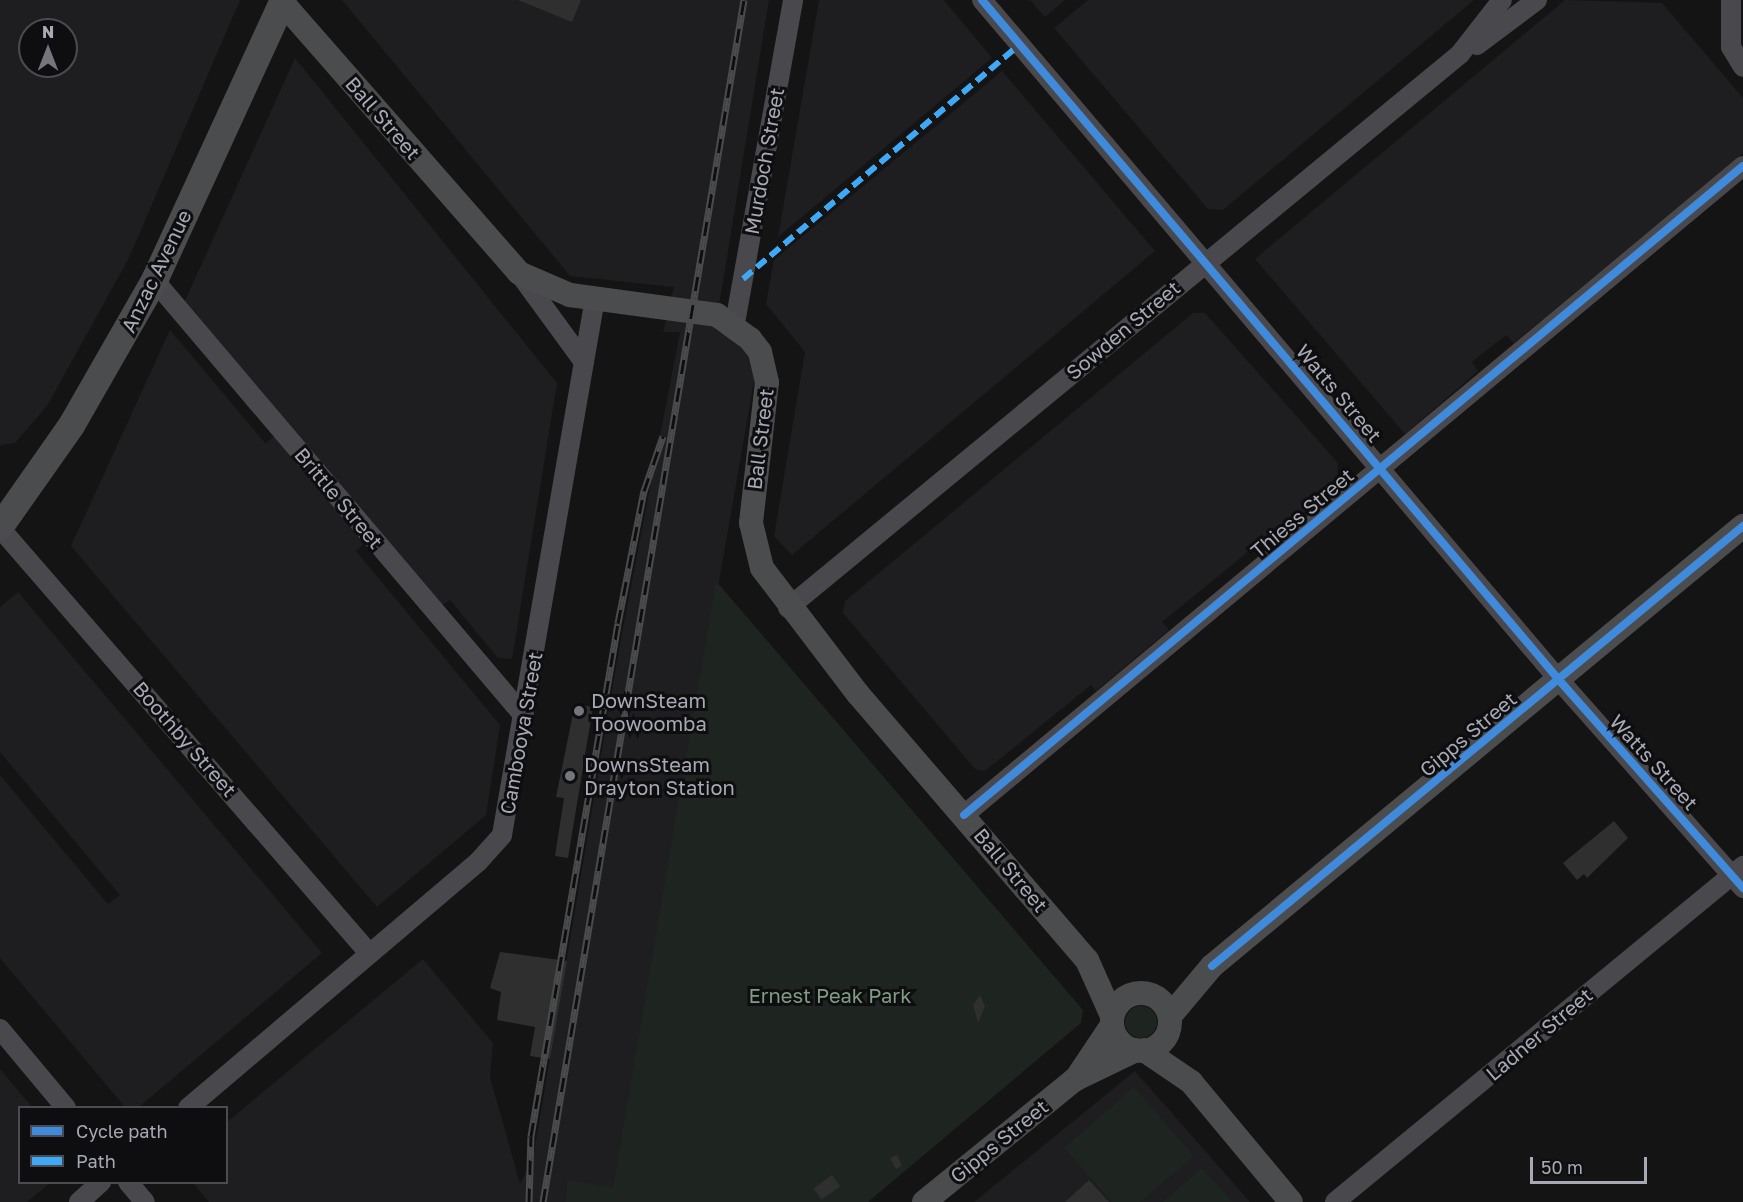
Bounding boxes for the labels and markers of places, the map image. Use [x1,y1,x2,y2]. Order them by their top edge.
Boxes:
place label: DownSteam Toowoomba [591,688,707,735]
marker: DownSteam Toowoomba [572,704,586,718]
place label: DownsSteam Drayton Station [584,752,735,799]
marker: DownsSteam Drayton Station [561,767,579,785]

